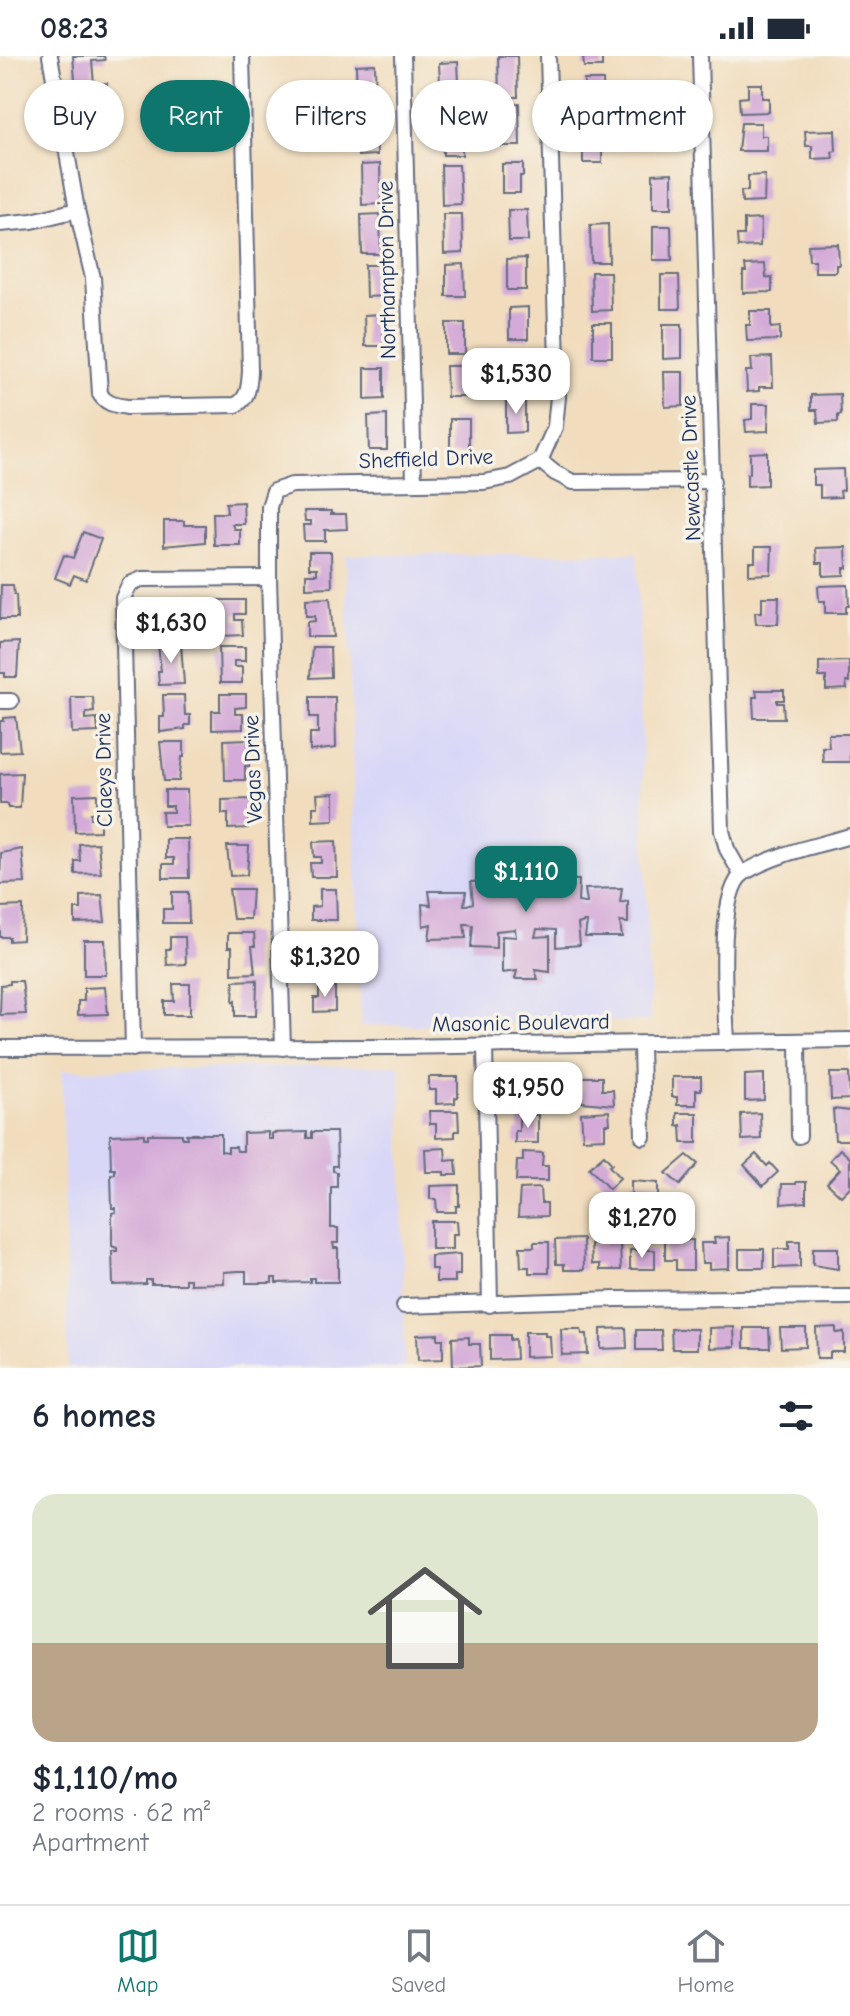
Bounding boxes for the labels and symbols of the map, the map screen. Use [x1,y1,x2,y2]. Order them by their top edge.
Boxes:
street label: Northampton Drive [372,181,402,359]
pin: $1,530 [451,348,581,416]
street label: Newcastle Drive [675,394,707,542]
street label: Sheffield Drive [358,444,494,474]
pin: $1,630 [106,597,236,665]
street label: Claeys Drive [90,713,118,827]
street label: Vegas Drive [238,714,268,824]
pin: $1,110 [461,846,591,914]
pin: $1,320 [260,931,390,999]
street label: Masonic Boulevard [432,1008,610,1038]
pin: $1,950 [463,1062,593,1130]
pin: $1,270 [577,1192,707,1260]

